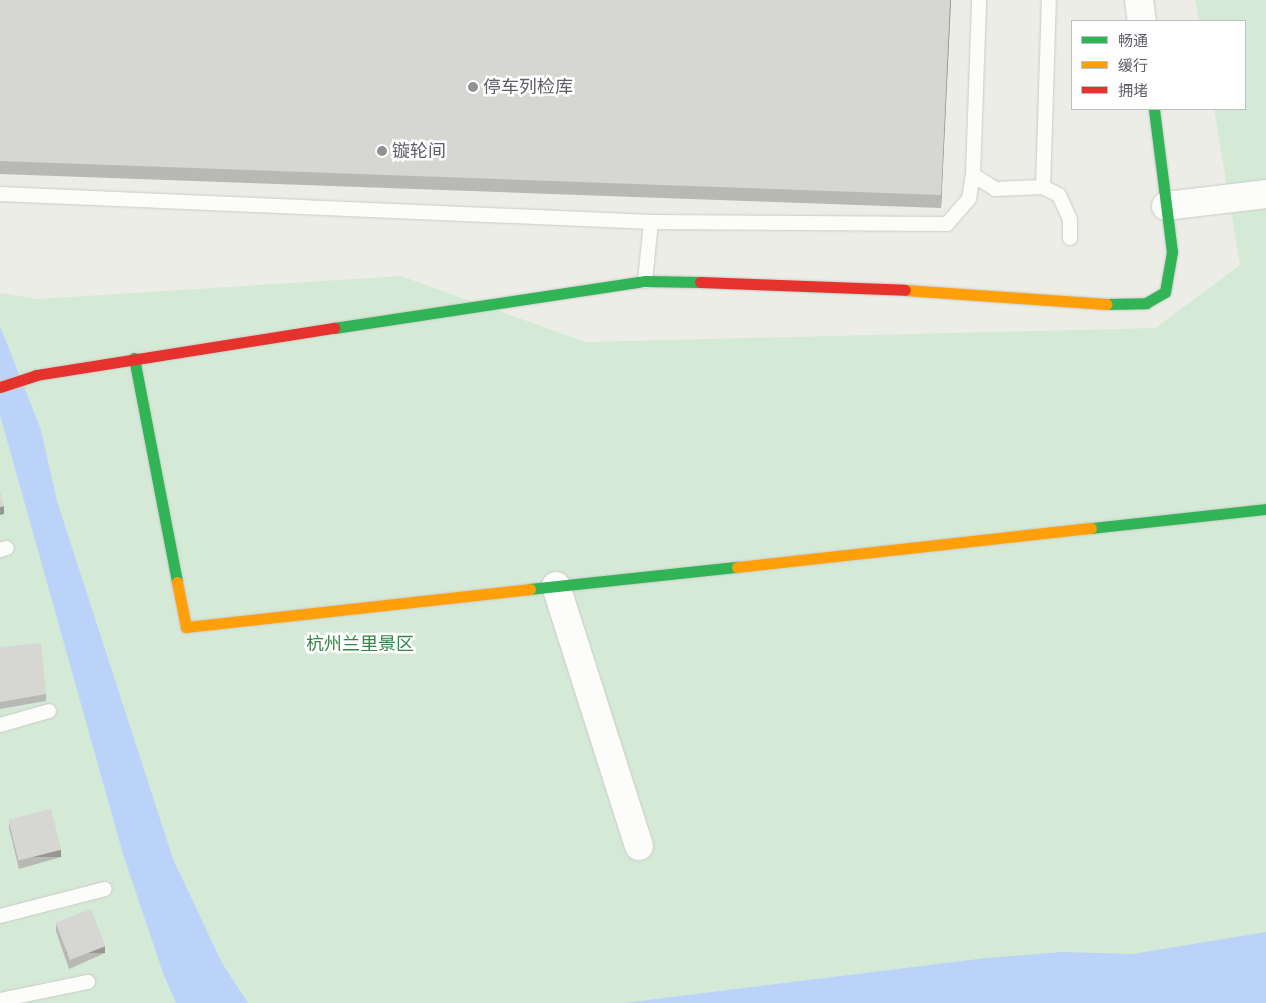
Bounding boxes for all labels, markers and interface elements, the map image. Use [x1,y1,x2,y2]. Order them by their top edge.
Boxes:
legend [1071,20,1246,110]
text: 畅通 [1118,32,1148,50]
text: 缓行 [1118,57,1148,75]
place label: 停车列检库 [483,76,573,98]
marker: 停车列检库 [467,81,479,93]
text: 拥堵 [1118,82,1148,100]
place label: 镟轮间 [392,140,446,162]
marker: 镟轮间 [376,145,388,157]
park label: 杭州兰里景区 [306,633,414,655]

